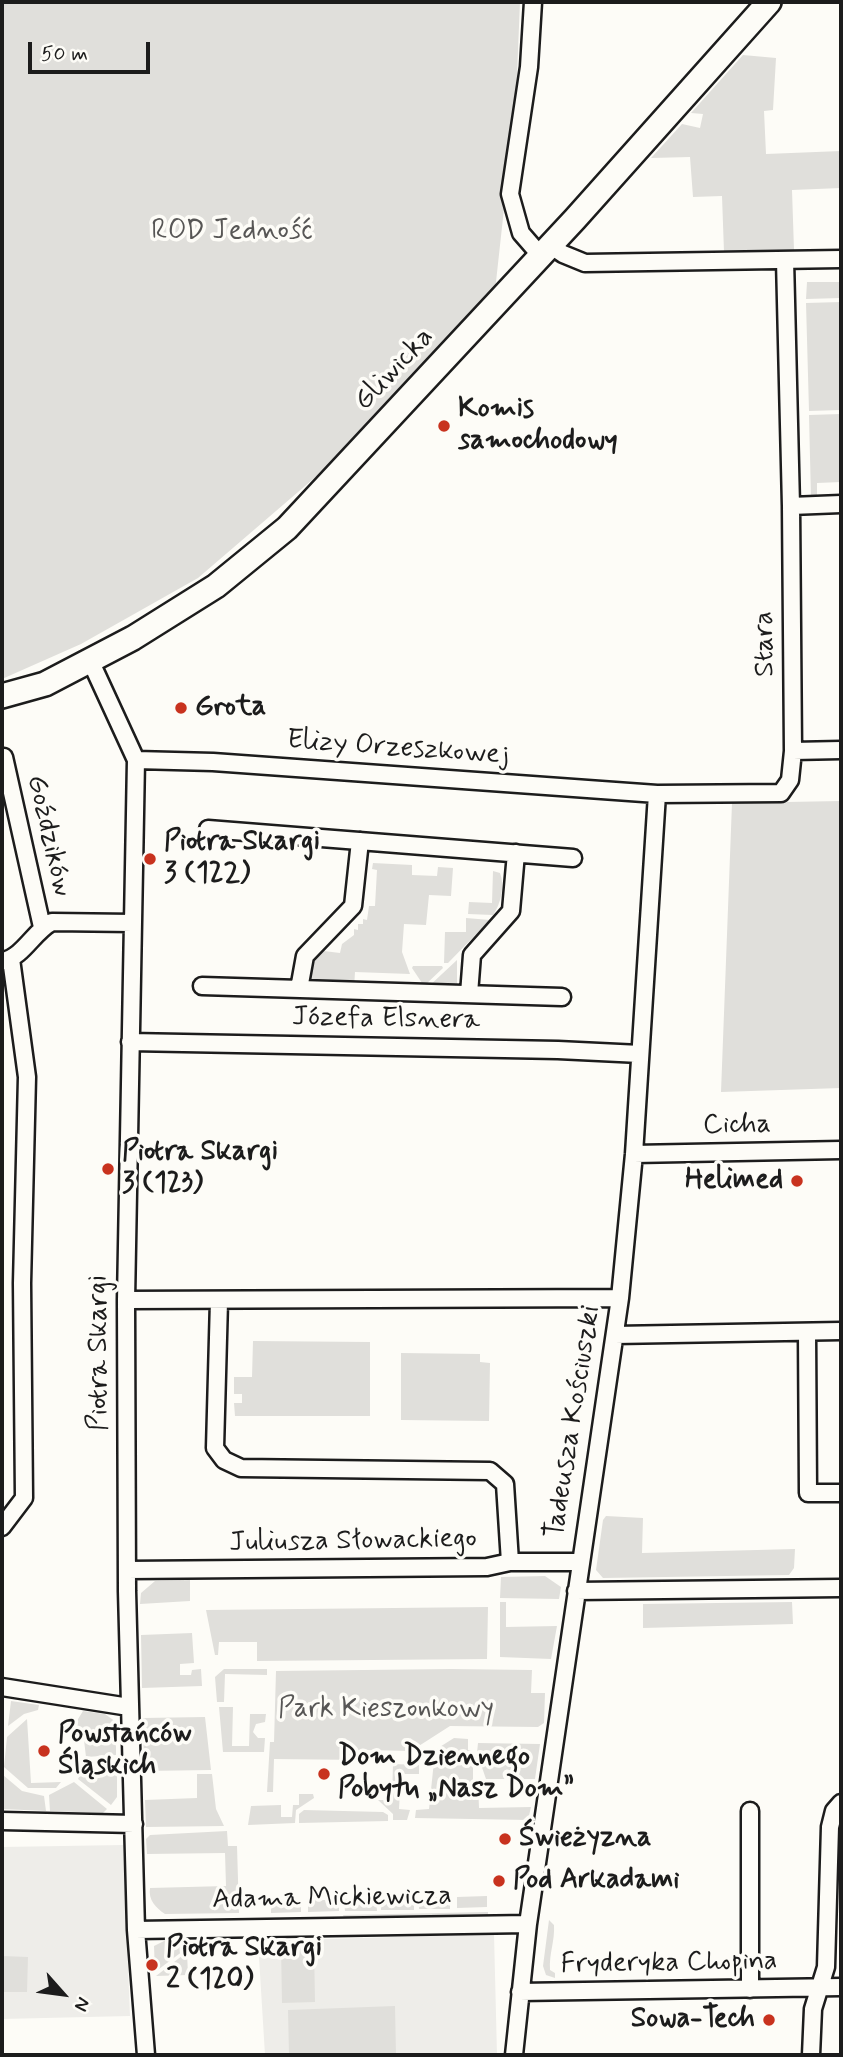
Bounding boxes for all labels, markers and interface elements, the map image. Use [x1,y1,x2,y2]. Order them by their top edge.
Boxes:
scale bar [32,28,154,72]
text: 50 m [41,40,88,68]
park label: ROD Jedność [151,215,313,249]
street label: Gliwicka [348,322,442,418]
place label: Komis samochodowy [458,393,618,459]
marker: Komis samochodowy [436,418,452,434]
street label: Stara [749,611,783,677]
place label: Grota [195,691,266,725]
marker: Grota [173,700,189,716]
street label: Elizy Orzeszkowej [286,724,510,774]
street label: Goździków [18,772,78,900]
place label: Piotra Skargi 3 (122) [164,826,320,892]
marker: Piotra Skargi 3 (122) [142,851,158,867]
street label: Józefa Elsnera [292,1002,480,1038]
street label: Cicha [703,1109,771,1143]
place label: Piotra Skargi 3 (123) [122,1136,278,1202]
marker: Piotra Skargi 3 (123) [100,1161,116,1177]
place label: Helimed [685,1164,783,1198]
marker: Helimed [789,1173,805,1189]
street label: Piotra Skargi [83,1275,117,1431]
street label: Tadeusza Kościuszki [539,1303,609,1541]
street label: Juliusza Słowackiego [229,1523,477,1561]
park label: Park Kieszonkowy [278,1693,494,1727]
place label: Powstańców Śląskich [58,1718,192,1784]
place label: Dom Dziennego Pobytu „Nasz Dom” [338,1741,574,1807]
marker: Powstańców Śląskich [36,1743,52,1759]
marker: Dom Dziennego Pobytu „Nasz Dom” [316,1766,332,1782]
place label: Świeżyzna [519,1822,651,1856]
marker: Świeżyzna [497,1831,513,1847]
place label: Pod Arkadami [513,1864,680,1898]
marker: Pod Arkadami [491,1873,507,1889]
street label: Adama Mickiewicza [212,1880,452,1918]
place label: Piotra Skargi 2 (120) [166,1932,322,1998]
street label: Fryderyka Chopina [560,1945,778,1983]
marker: Piotra Skargi 2 (120) [144,1957,160,1973]
north arrow [28,1959,98,2029]
text: N [68,1993,96,2016]
place label: Sowa-Tech [631,2003,755,2037]
marker: Sowa-Tech [761,2012,777,2028]

